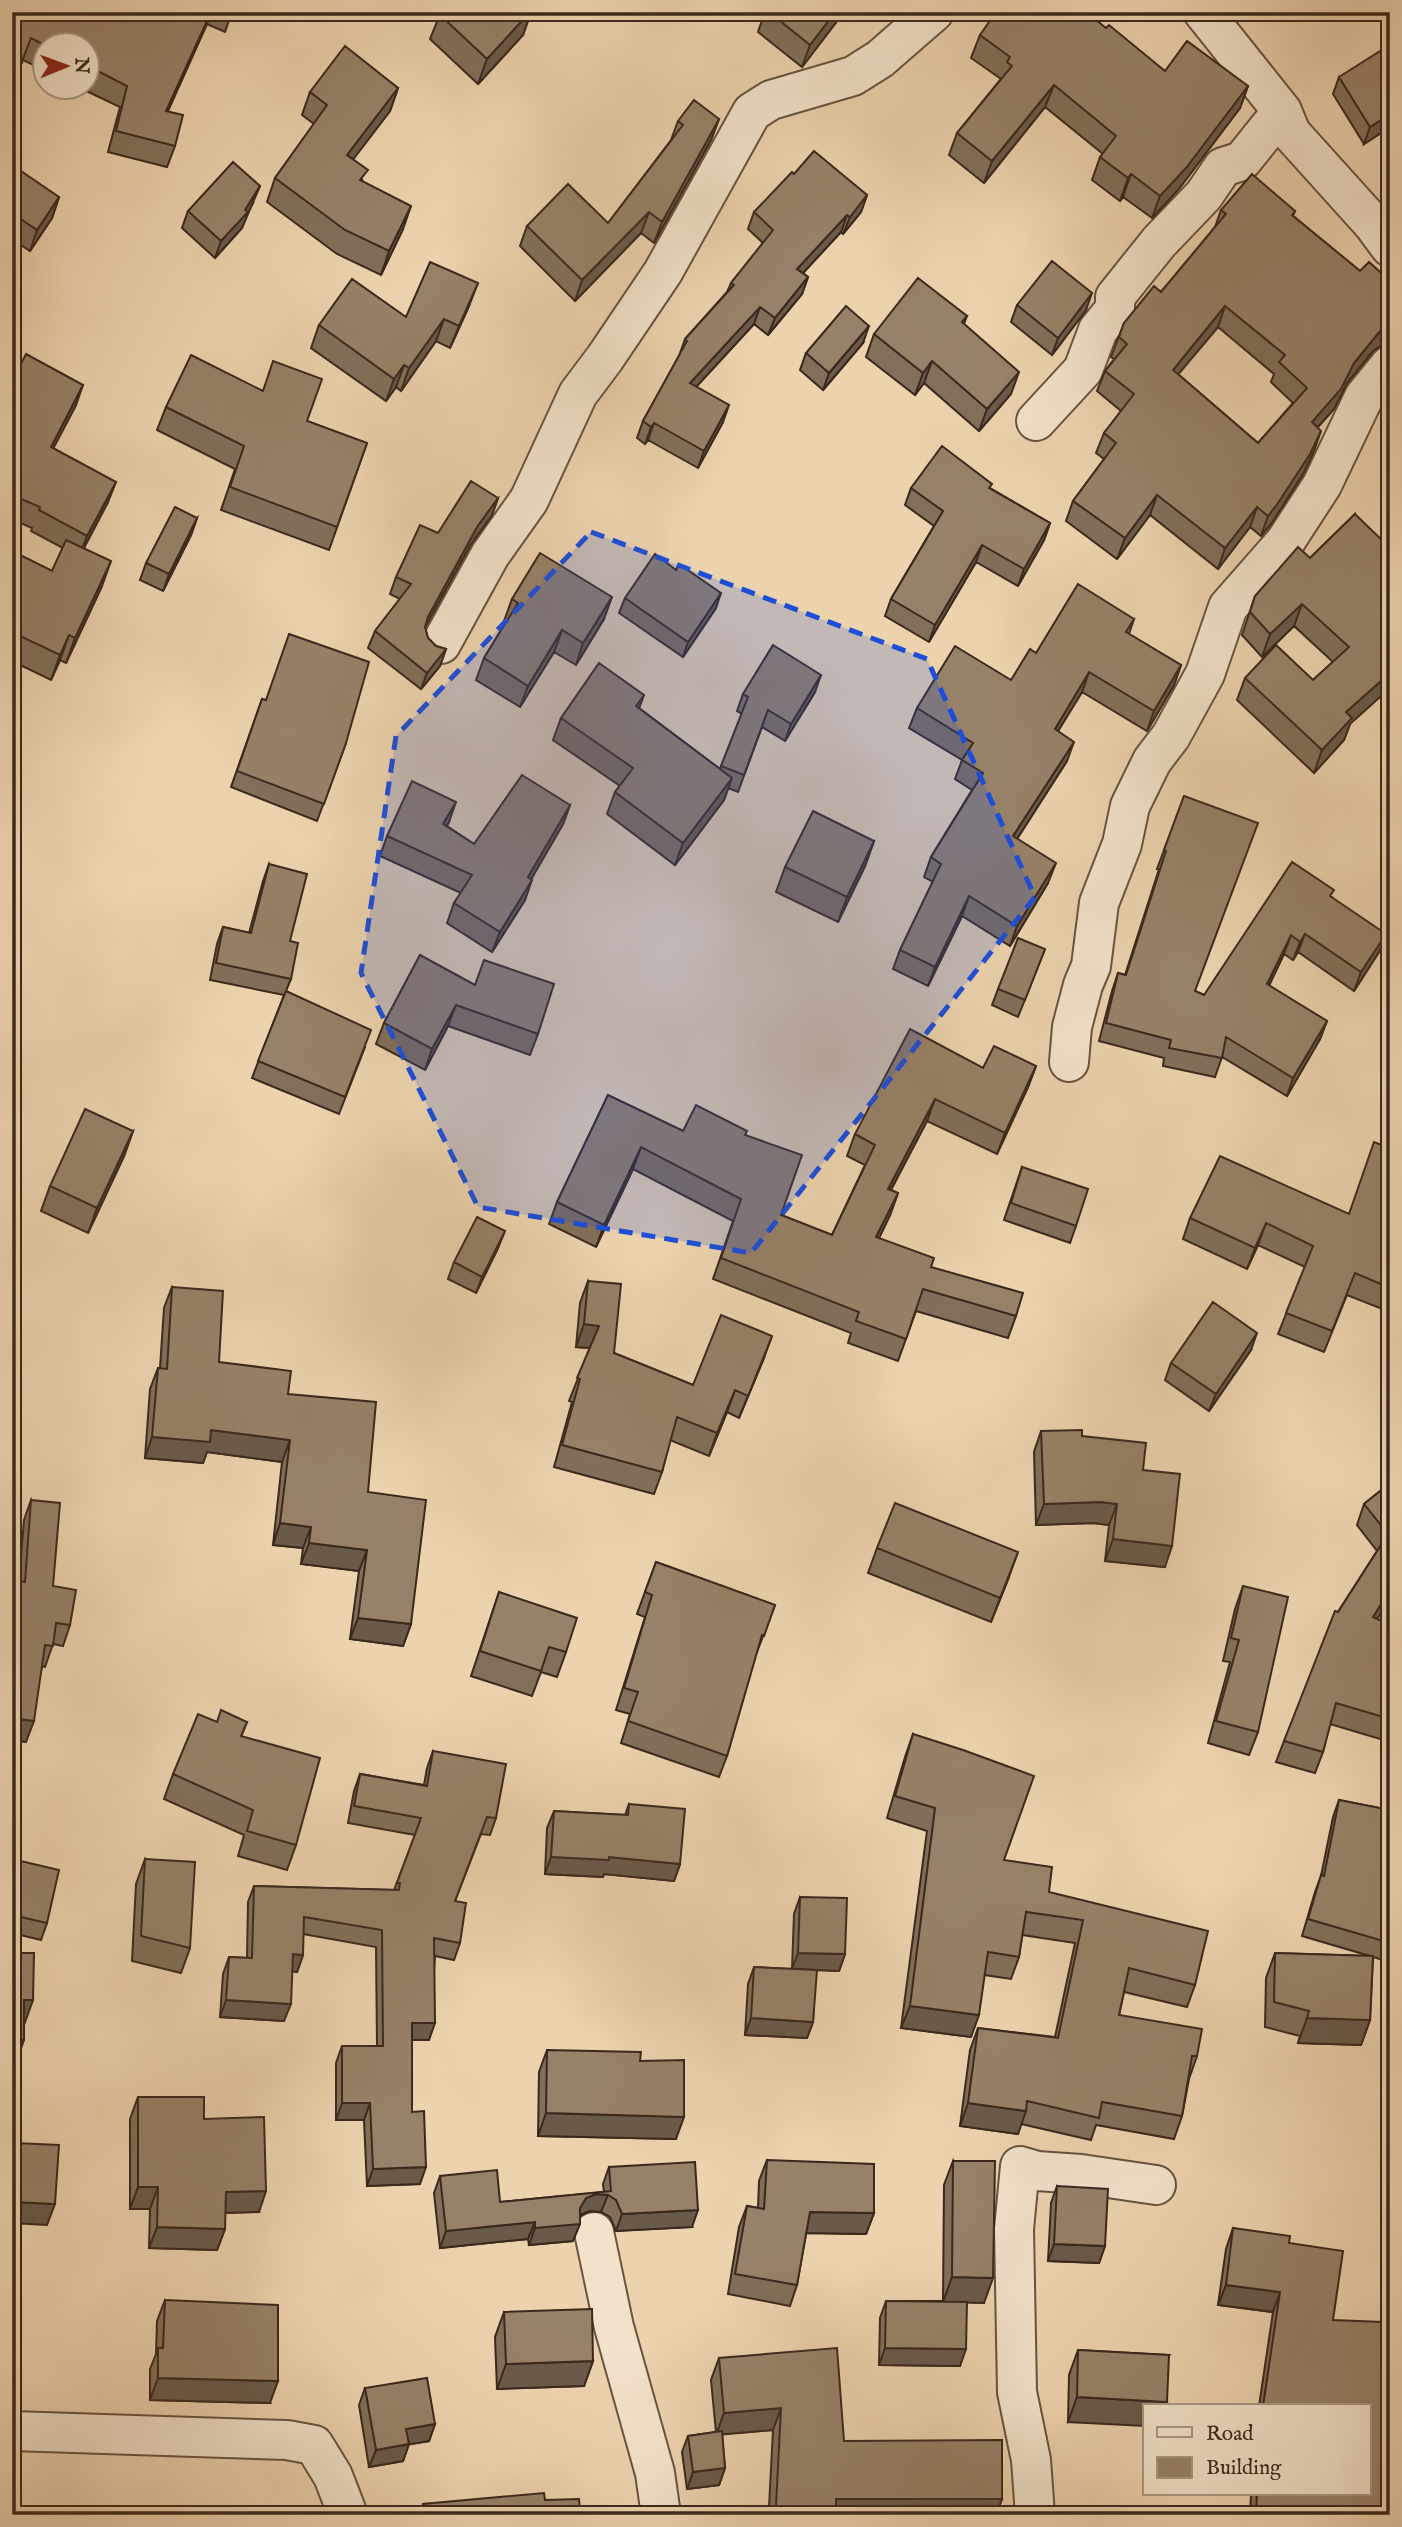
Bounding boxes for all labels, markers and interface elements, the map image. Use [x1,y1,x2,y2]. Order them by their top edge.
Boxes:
north arrow [32,32,102,102]
text: N [69,56,93,75]
legend [1143,2404,1370,2496]
text: Road [1206,2421,1254,2448]
text: Building [1206,2455,1282,2482]

